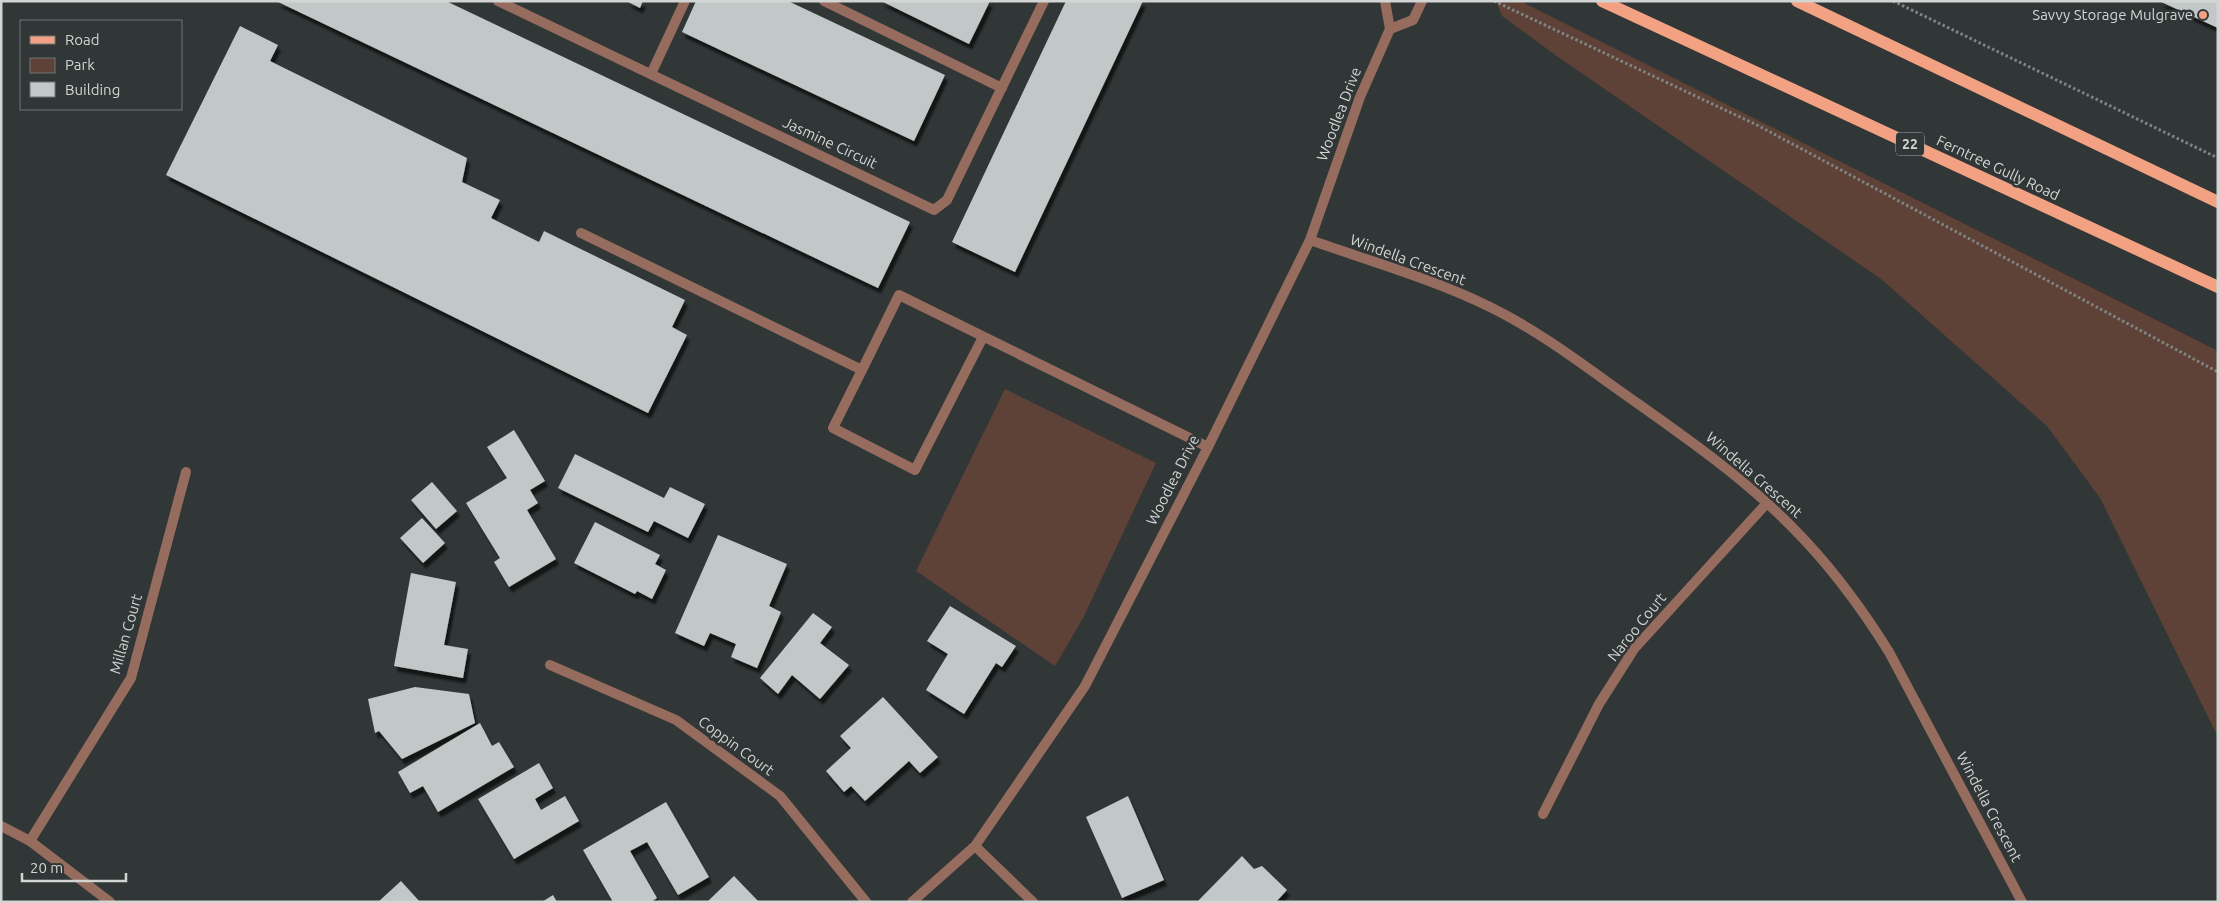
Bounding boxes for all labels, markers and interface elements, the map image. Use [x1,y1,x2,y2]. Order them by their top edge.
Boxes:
place label: Savvy Storage Mulgrave [2032,6,2193,23]
marker: Savvy Storage Mulgrave [2197,9,2209,21]
legend [20,20,182,110]
text: Road [65,31,100,48]
text: Park [65,56,95,73]
street label: Woodlea Drive [1313,65,1364,163]
text: Building [65,81,120,98]
street label: Jasmine Circuit [780,113,880,172]
road number: 22 [1896,132,1924,156]
street label: Ferntree Gully Road [1934,132,2062,203]
street label: Windella Crescent [1348,231,1468,288]
street label: Windella Crescent [1703,428,1806,521]
street label: Woodlea Drive [1143,432,1203,528]
street label: Naroo Court [1604,589,1669,664]
street label: Millan Court [106,592,145,676]
street label: Coppin Court [695,712,777,779]
street label: Windella Crescent [1953,749,2026,865]
scale bar [22,850,126,882]
text: 20 m [30,859,63,876]

